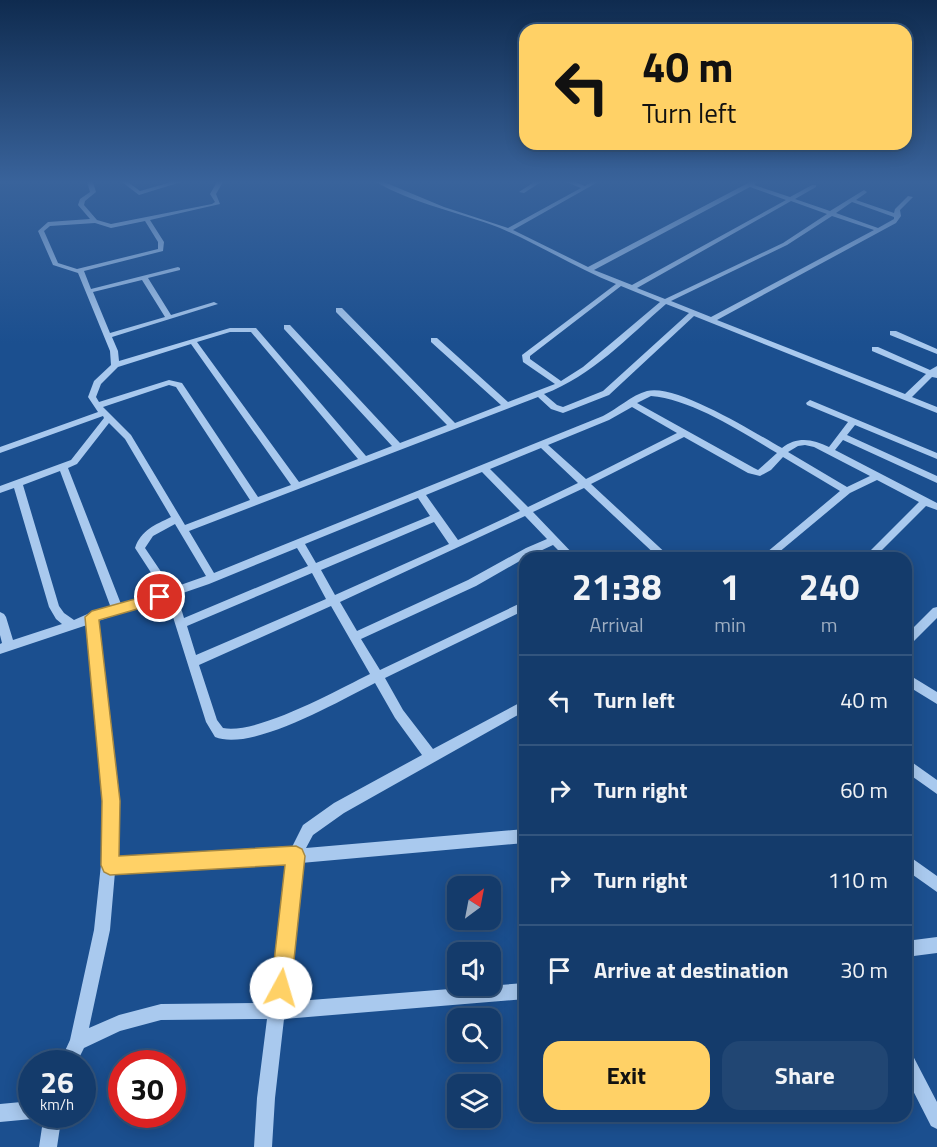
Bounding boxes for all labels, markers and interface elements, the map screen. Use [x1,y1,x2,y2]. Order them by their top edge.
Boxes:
text: 40 m [642,34,734,98]
icon: left [543,48,621,126]
text: Turn left [642,92,736,133]
text: 21:38 [572,559,662,614]
text: 1 [720,559,740,614]
text: 240 [799,559,859,614]
pin [134,571,185,622]
icon: arrive [143,580,176,613]
text: Arrival [590,609,644,640]
text: min [714,609,746,640]
text: m [821,609,837,640]
text: Turn left [594,683,675,717]
text: 40 m [840,683,888,717]
icon: left [543,684,576,717]
text: Turn right [594,773,688,807]
text: 60 m [840,773,888,807]
icon: right [543,774,576,807]
text: Turn right [594,863,688,897]
text: 110 m [828,863,888,897]
icon: right [543,864,576,897]
north arrow [447,876,501,930]
map controls [447,876,501,1128]
button: sound [447,942,501,996]
text: Arrive at destination [594,953,789,987]
text: 30 m [840,953,888,987]
icon: arrive [543,954,576,987]
position arrow [249,956,313,1020]
button: search [447,1008,501,1062]
button: Exit [543,1041,710,1110]
button: Share [722,1041,888,1110]
speed limit sign: 30 [108,1050,186,1128]
text: 26 [40,1059,74,1105]
button: layers [447,1074,501,1128]
text: km/h [40,1093,74,1116]

